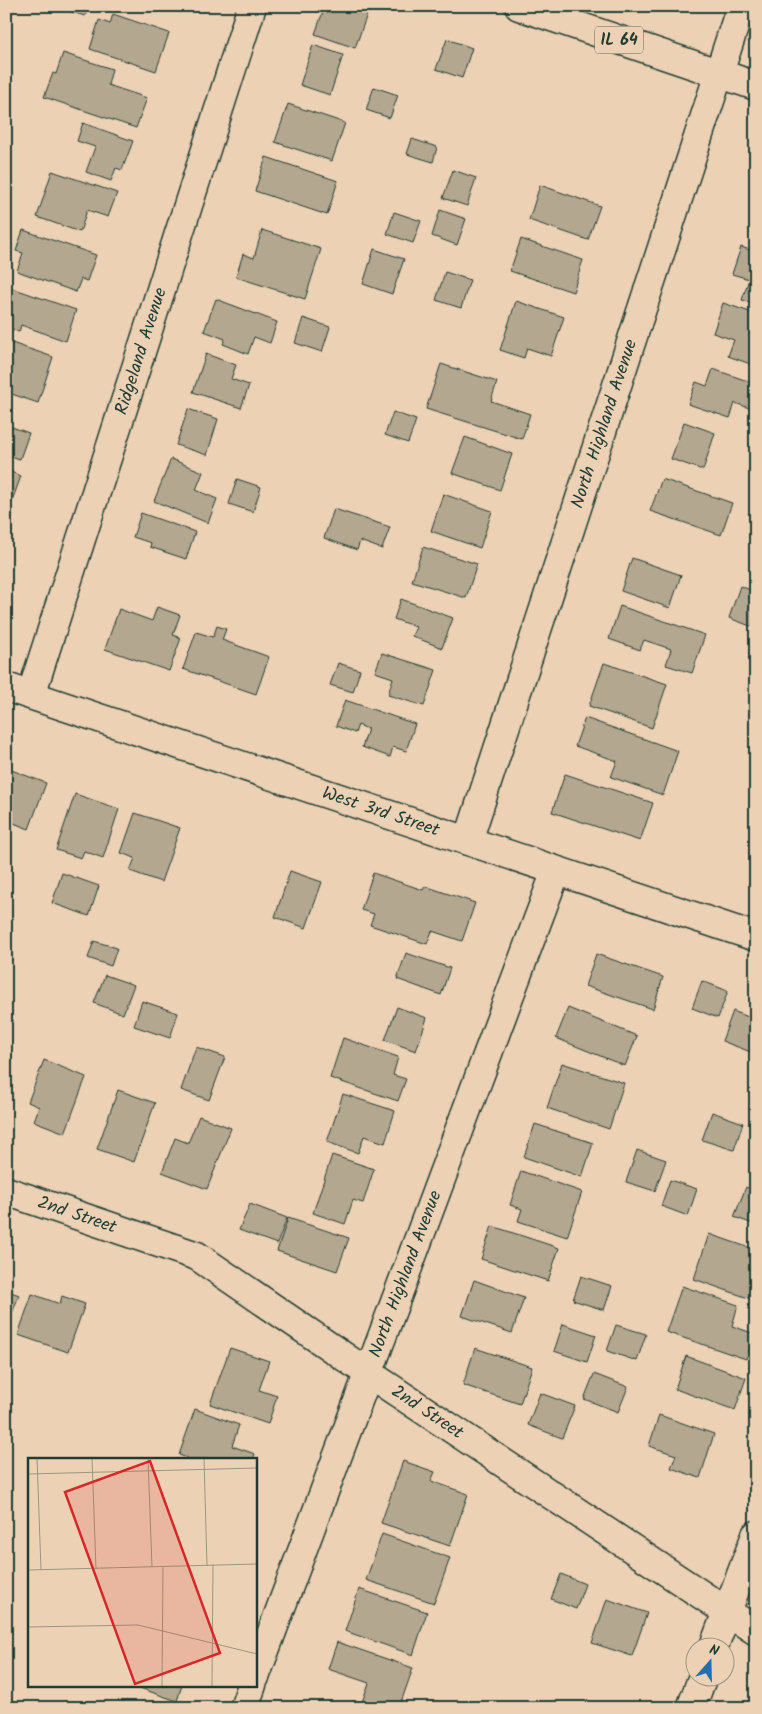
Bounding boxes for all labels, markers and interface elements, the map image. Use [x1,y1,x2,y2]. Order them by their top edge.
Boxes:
road number: IL 64 [595,26,643,54]
street label: Ridgeland Avenue [107,284,175,419]
street label: North Highland Avenue [563,335,646,512]
street label: West 3rd Street [318,779,444,845]
street label: North Highland Avenue [361,1186,450,1362]
street label: 2nd Street [34,1188,121,1242]
street label: 2nd Street [385,1378,470,1448]
inset map [28,1458,256,1686]
north arrow [684,1636,734,1686]
text: N [706,1639,722,1663]

